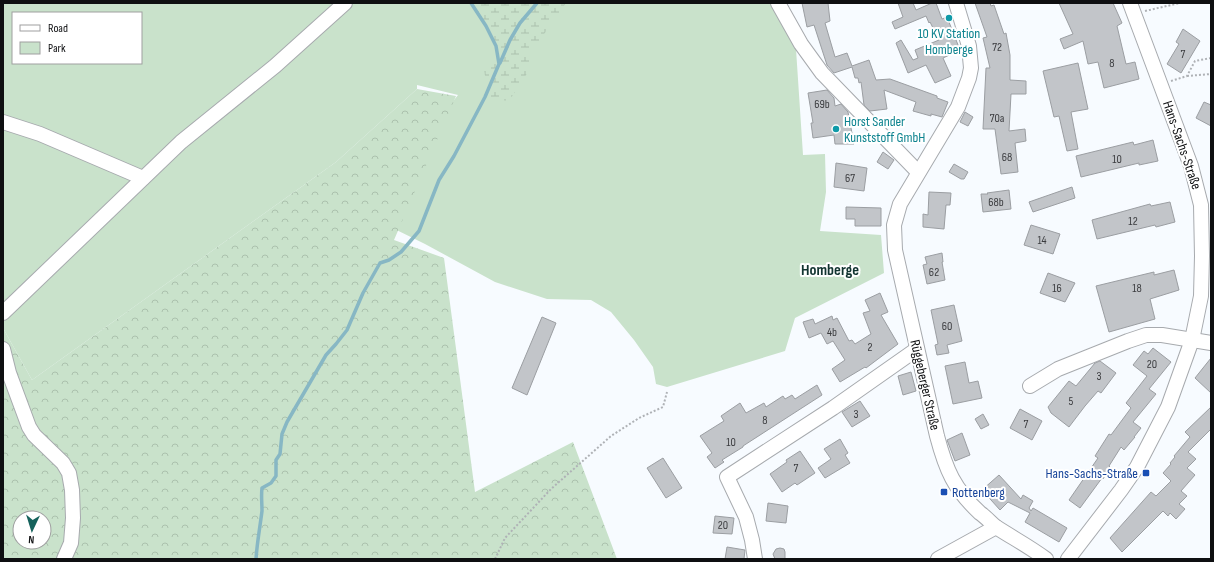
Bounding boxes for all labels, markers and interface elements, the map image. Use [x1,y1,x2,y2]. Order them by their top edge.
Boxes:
legend [12,12,142,64]
marker: 10 KV Station Homberge [944,13,954,23]
text: Road [48,21,68,36]
place label: 10 KV Station Homberge [918,25,980,58]
house number: 72 [992,40,1002,55]
text: Park [48,41,66,56]
house number: 7 [1181,47,1186,62]
house number: 8 [1109,56,1115,71]
house number: 69b [814,97,830,112]
street label: Hans-Sachs-Straße [1159,98,1205,192]
house number: 70a [990,111,1005,126]
place label: Horst Sander Kunststoff GmbH [844,113,925,146]
marker: Horst Sander Kunststoff GmbH [831,124,841,134]
house number: 68 [1002,150,1012,165]
house number: 10 [1112,152,1122,167]
house number: 67 [845,171,855,186]
house number: 68b [988,195,1004,210]
house number: 12 [1128,214,1138,229]
house number: 14 [1037,233,1047,248]
district label: Homberge [801,261,859,280]
house number: 62 [929,265,939,280]
house number: 16 [1052,281,1062,296]
house number: 18 [1132,281,1142,296]
house number: 60 [942,319,952,334]
house number: 4b [827,325,837,340]
street label: Rüggeberger Straße [906,338,944,432]
house number: 2 [868,340,873,355]
house number: 20 [1147,357,1157,372]
house number: 3 [1096,369,1102,384]
house number: 5 [1069,394,1074,409]
house number: 3 [853,407,859,422]
house number: 8 [762,413,768,428]
house number: 7 [1024,417,1029,432]
house number: 10 [726,435,736,450]
house number: 7 [794,461,799,476]
place label: Hans-Sachs-Straße [1045,465,1138,482]
marker: Hans-Sachs-Straße [1141,468,1151,478]
place label: Rottenberg [952,484,1005,501]
marker: Rottenberg [939,487,949,497]
north arrow [12,510,52,550]
house number: 20 [718,518,728,533]
text: N [28,533,35,546]

